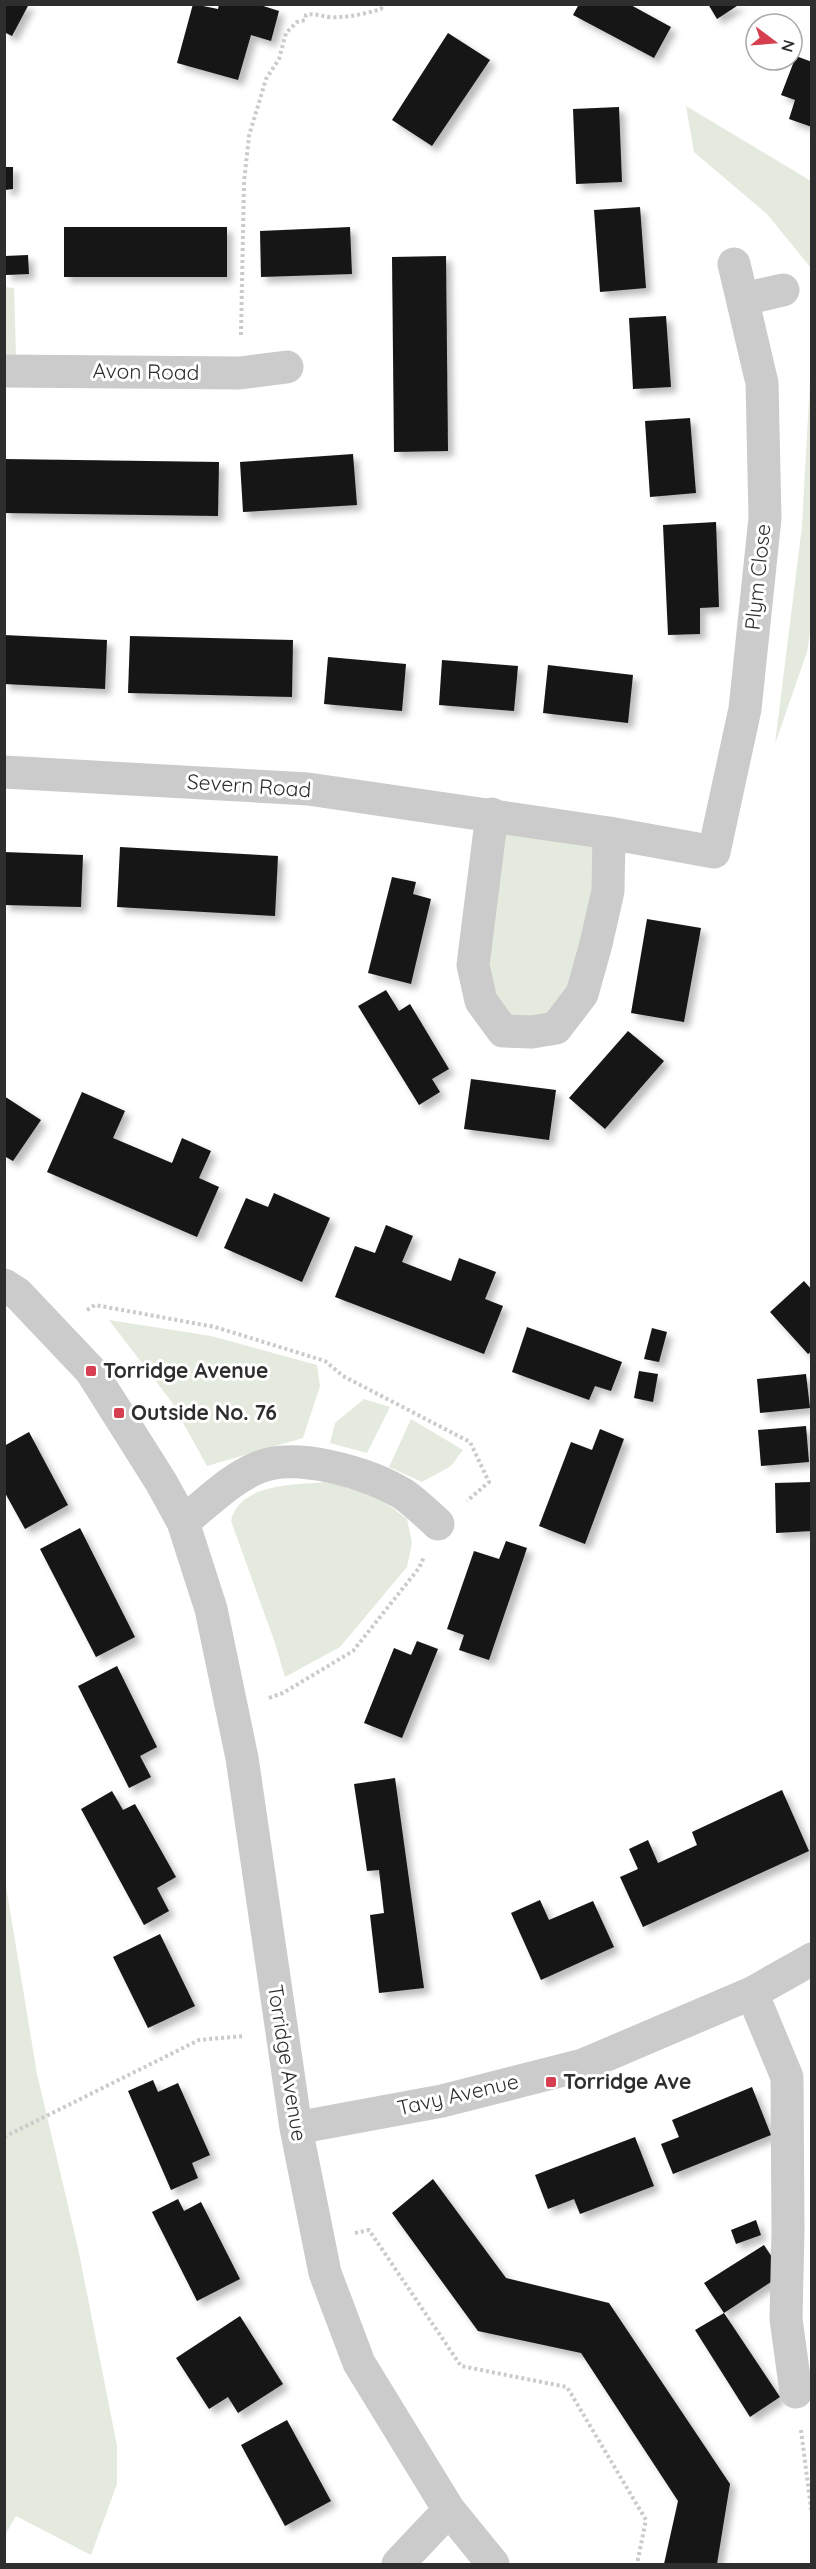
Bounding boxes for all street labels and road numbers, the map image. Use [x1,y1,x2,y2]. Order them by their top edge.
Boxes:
street label: Avon Road [92,357,200,385]
street label: Plym Close [739,523,776,631]
street label: Severn Road [186,768,312,802]
street label: Torridge Avenue [263,1983,313,2143]
street label: Tavy Avenue [395,2067,521,2121]

